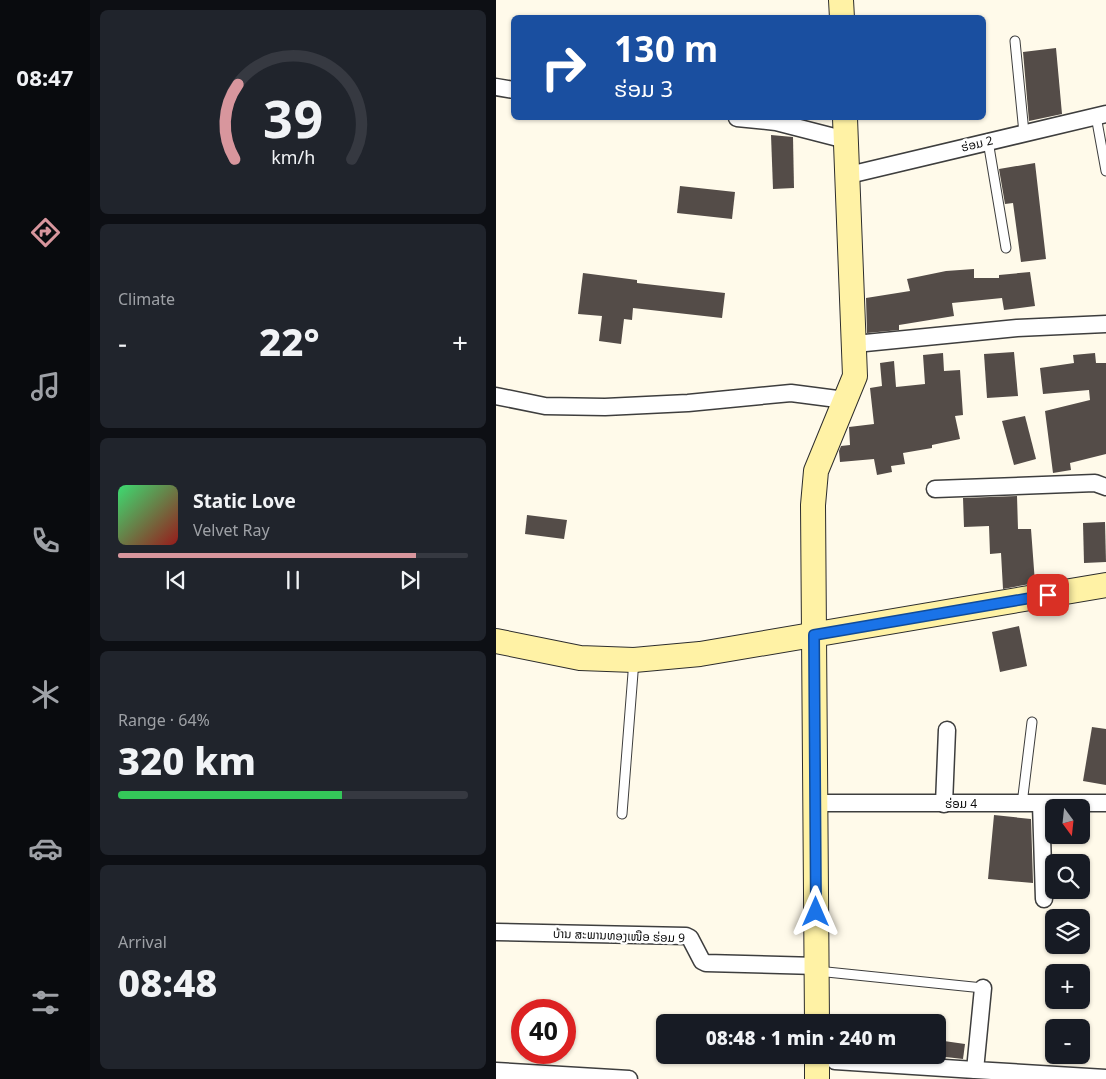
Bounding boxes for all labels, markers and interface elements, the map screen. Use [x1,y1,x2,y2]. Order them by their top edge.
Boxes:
text: 130 m [614,21,718,78]
icon: right [531,35,596,100]
text: 08:47 [16,60,74,96]
text: ຮ່ອມ 3 [614,71,673,107]
text: 39 [263,76,323,162]
street label: ຮ່ອມ 2 [959,130,995,158]
text: km/h [271,143,315,172]
icon: directions [28,215,63,250]
text: Climate [118,286,175,312]
text: 22° [259,311,320,374]
text: − [118,320,127,366]
text: + [452,320,468,366]
icon: music [28,369,63,404]
text: Static Love [193,486,296,517]
text: Velvet Ray [193,517,270,543]
icon: phone [28,523,63,558]
icon: previous [162,566,190,594]
icon: pause [279,566,307,594]
icon: next [396,566,424,594]
pin [1027,574,1069,616]
icon: arrive [1034,581,1062,609]
icon: climate [28,677,63,712]
text: Range · 64% [118,707,210,733]
text: 320 km [118,730,256,793]
street label: ຮ່ອມ 4 [945,794,977,814]
north arrow [1045,799,1090,844]
map controls [1045,799,1090,1064]
icon: car [28,831,63,866]
button: search [1045,854,1090,899]
position arrow [789,885,841,937]
button: layers [1045,909,1090,954]
street label: ບ້ານ ສະພານທອງເໜືອ ຮ່ອມ 9 [553,924,686,948]
text: Arrival [118,929,167,955]
text: 08:48 [118,952,217,1015]
button: + [1045,964,1090,1009]
icon: filters [28,985,63,1020]
speed limit sign: 40 [511,999,576,1064]
button: − [1045,1019,1090,1064]
text: 08:48 · 1 min · 240 m [706,1023,896,1054]

